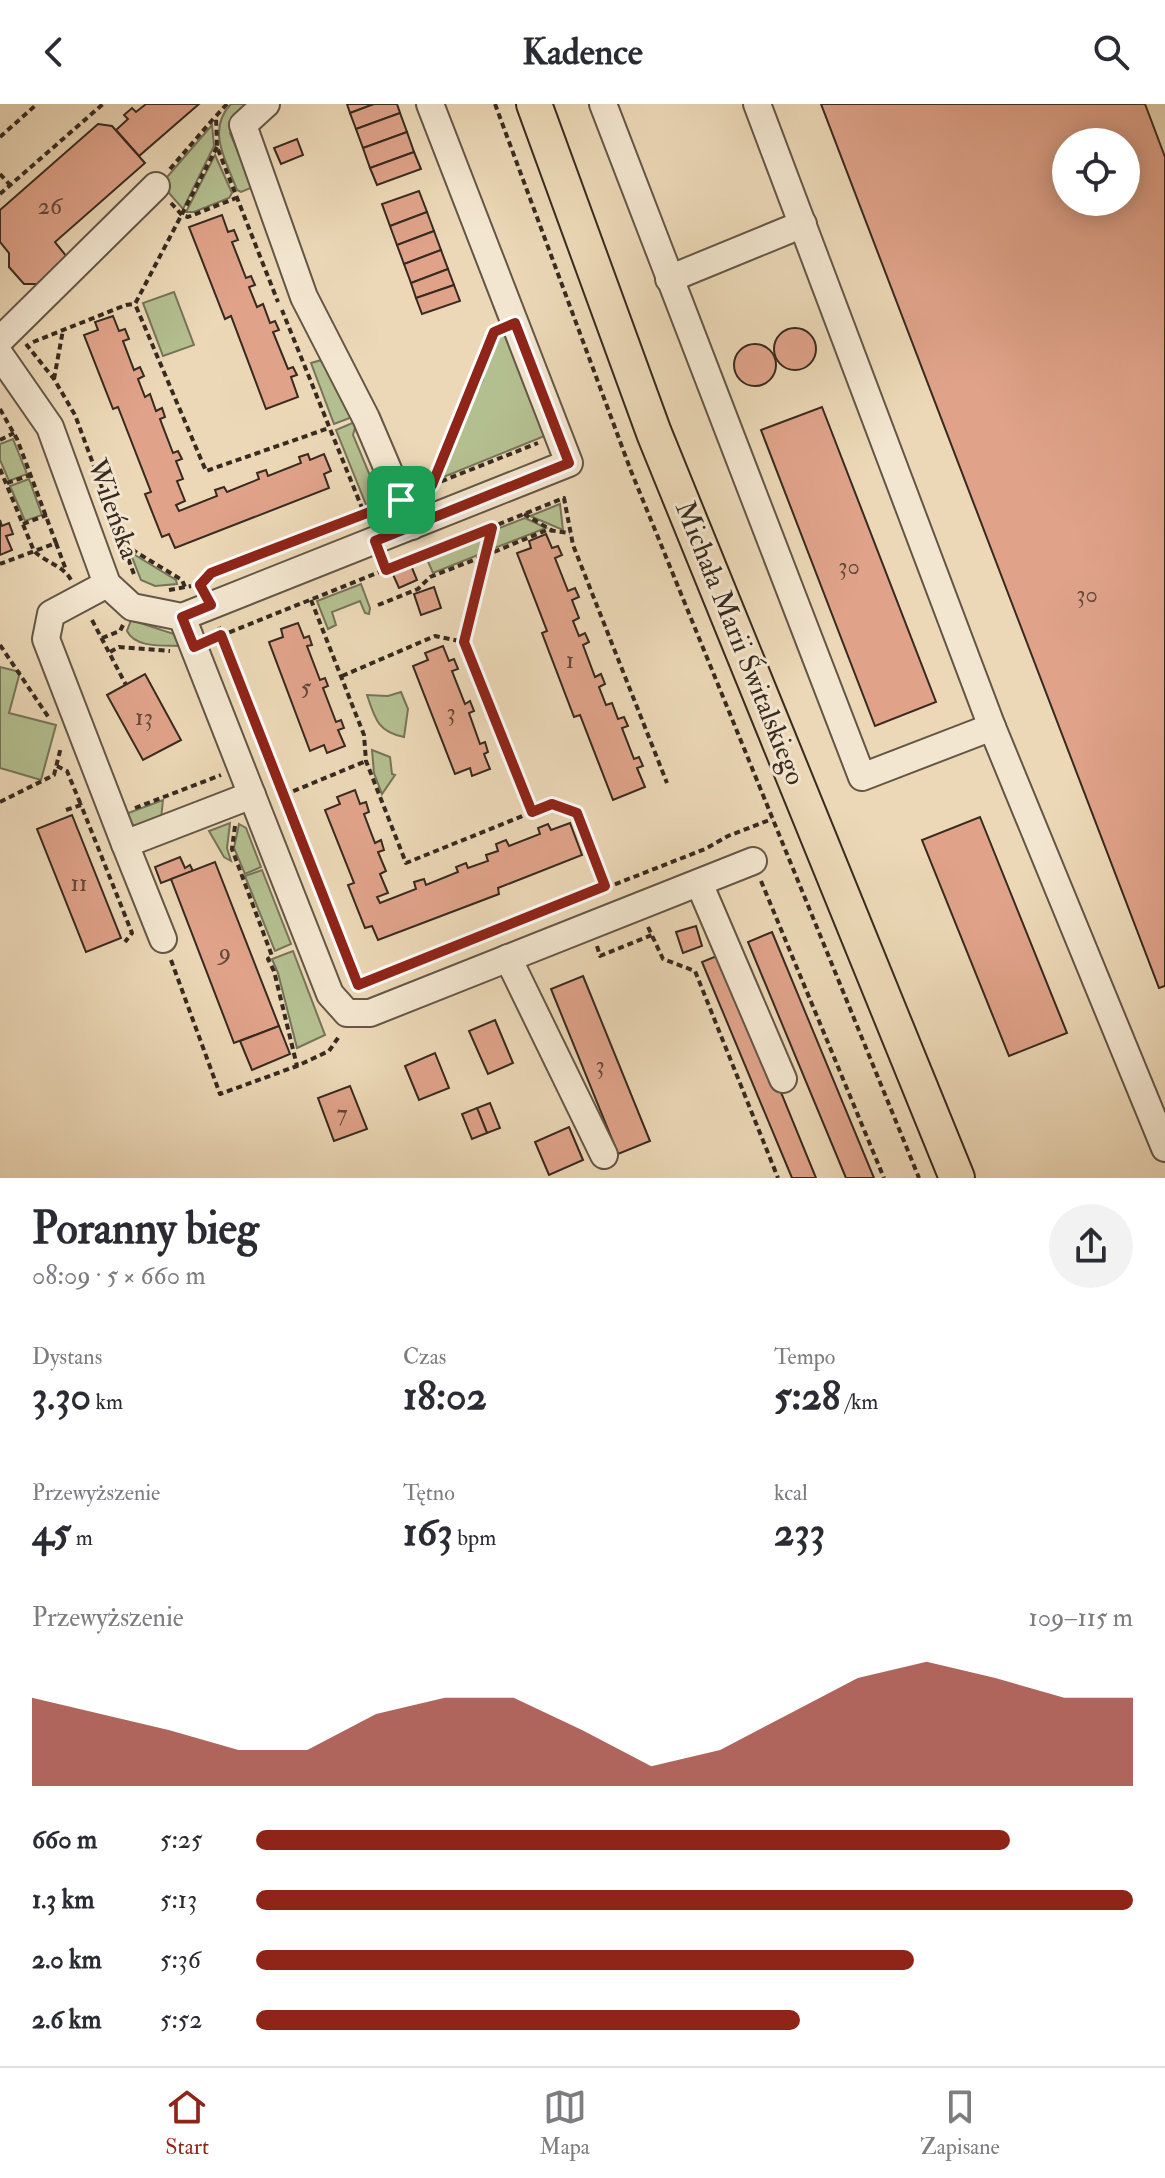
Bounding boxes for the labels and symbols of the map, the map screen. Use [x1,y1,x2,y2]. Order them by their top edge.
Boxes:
house number: 26 [38,191,64,222]
street label: Wileńska [79,453,147,564]
pin [367,466,435,534]
street label: Michała Marii Świtalskiego [667,496,813,790]
house number: 30 [838,551,860,582]
house number: 30 [1076,579,1098,610]
house number: 1 [566,645,574,676]
house number: 5 [301,672,312,703]
house number: 3 [446,697,456,728]
house number: 13 [135,702,153,733]
house number: 11 [70,868,88,899]
house number: 9 [217,937,231,968]
house number: 3 [595,1050,605,1081]
house number: 7 [336,1098,348,1129]

